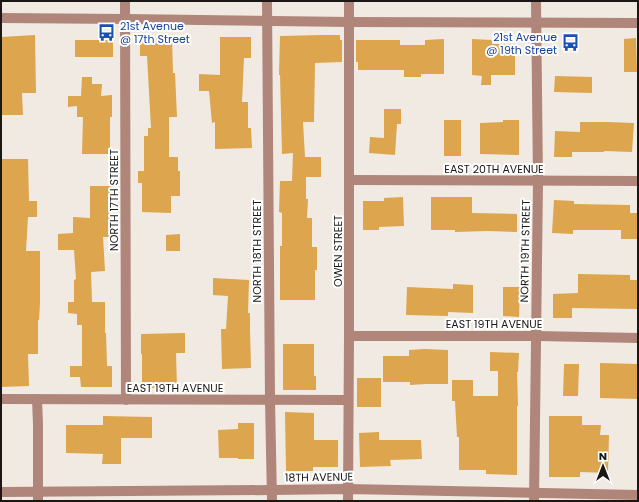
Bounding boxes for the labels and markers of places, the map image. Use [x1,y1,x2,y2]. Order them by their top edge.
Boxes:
place label: 21st Avenue @ 17th Street [120,18,190,47]
bus stop icon: 21st Avenue @ 17th Street [97,22,117,42]
place label: 21st Avenue @ 19th Street [486,29,557,58]
bus stop icon: 21st Avenue @ 19th Street [560,33,580,53]

